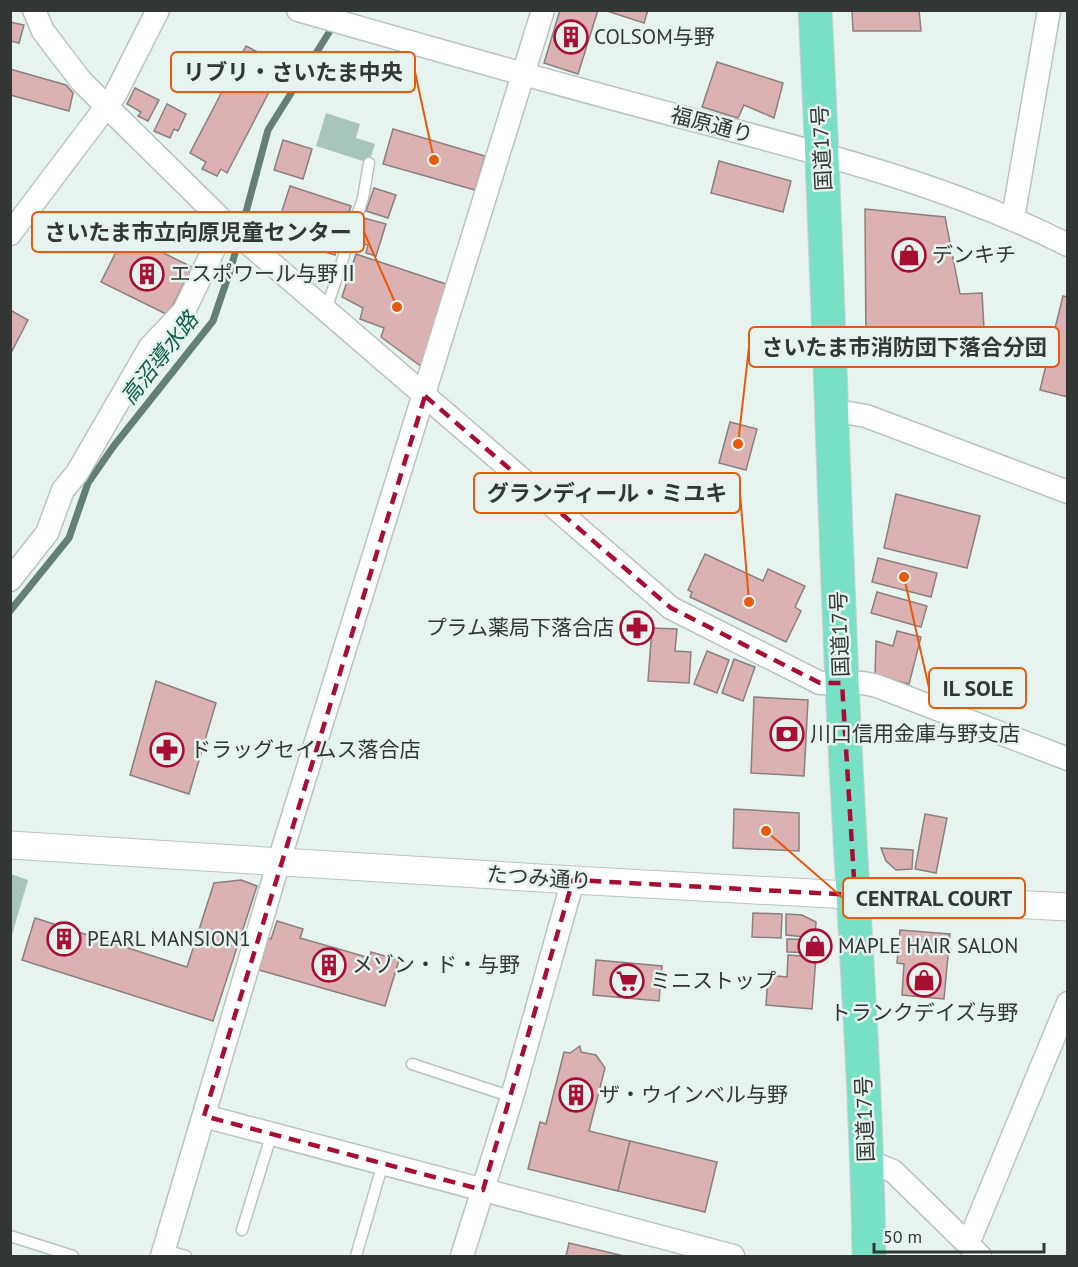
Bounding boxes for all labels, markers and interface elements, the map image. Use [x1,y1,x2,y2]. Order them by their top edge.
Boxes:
building icon: COLSOM与野 [553,19,589,55]
place label: COLSOM与野 [594,23,715,50]
callout: リブリ・さいたま中央 [171,52,415,92]
text: リブリ・さいたま中央 [183,58,403,86]
street label: 福原通り [668,101,756,148]
street label: 国道17号 [806,104,837,192]
callout: さいたま市立向原児童センター [32,212,364,252]
text: さいたま市立向原児童センター [44,218,352,246]
shop icon: デンキチ [891,237,927,273]
place label: デンキチ [932,241,1016,268]
building icon: エスポワール与野Ⅱ [129,256,165,292]
place label: エスポワール与野Ⅱ [170,260,359,287]
water label: 高沼導水路 [114,304,205,410]
callout: さいたま市消防団下落合分団 [749,327,1059,367]
text: さいたま市消防団下落合分団 [761,333,1047,361]
callout: グランディール・ミユキ [474,473,740,513]
text: グランディール・ミユキ [487,479,727,507]
street label: 国道17号 [825,591,854,677]
pharmacy icon: プラム薬局下落合店 [619,610,655,646]
place label: プラム薬局下落合店 [426,614,614,641]
callout: IL SOLE [929,668,1026,708]
text: IL SOLE [942,674,1014,702]
bank icon: 川口信用金庫与野支店 [769,716,805,752]
place label: 川口信用金庫与野支店 [810,720,1020,747]
pharmacy icon: ドラッグセイムス落合店 [149,732,185,768]
place label: ドラッグセイムス落合店 [190,736,421,763]
street label: たつみ通り [486,860,592,895]
callout: CENTRAL COURT [843,878,1025,918]
text: CENTRAL COURT [856,884,1013,912]
building icon: PEARL MANSION1 [46,921,82,957]
place label: PEARL MANSION1 [87,925,251,952]
shop icon: MAPLE HAIR SALON [797,928,833,964]
place label: MAPLE HAIR SALON [838,932,1018,959]
building icon: メゾン・ド・与野 [311,947,347,983]
place label: メゾン・ド・与野 [352,951,520,978]
shop icon: トランクデイズ与野 [906,962,942,998]
supermarket icon: ミニストップ [609,963,645,999]
place label: ミニストップ [650,967,776,994]
place label: トランクデイズ与野 [830,999,1018,1026]
street label: 国道17号 [850,1076,879,1162]
building icon: ザ・ウインベル与野 [558,1077,594,1113]
place label: ザ・ウインベル与野 [599,1081,788,1108]
scale bar [874,1216,1044,1254]
text: 50 m [883,1225,922,1248]

